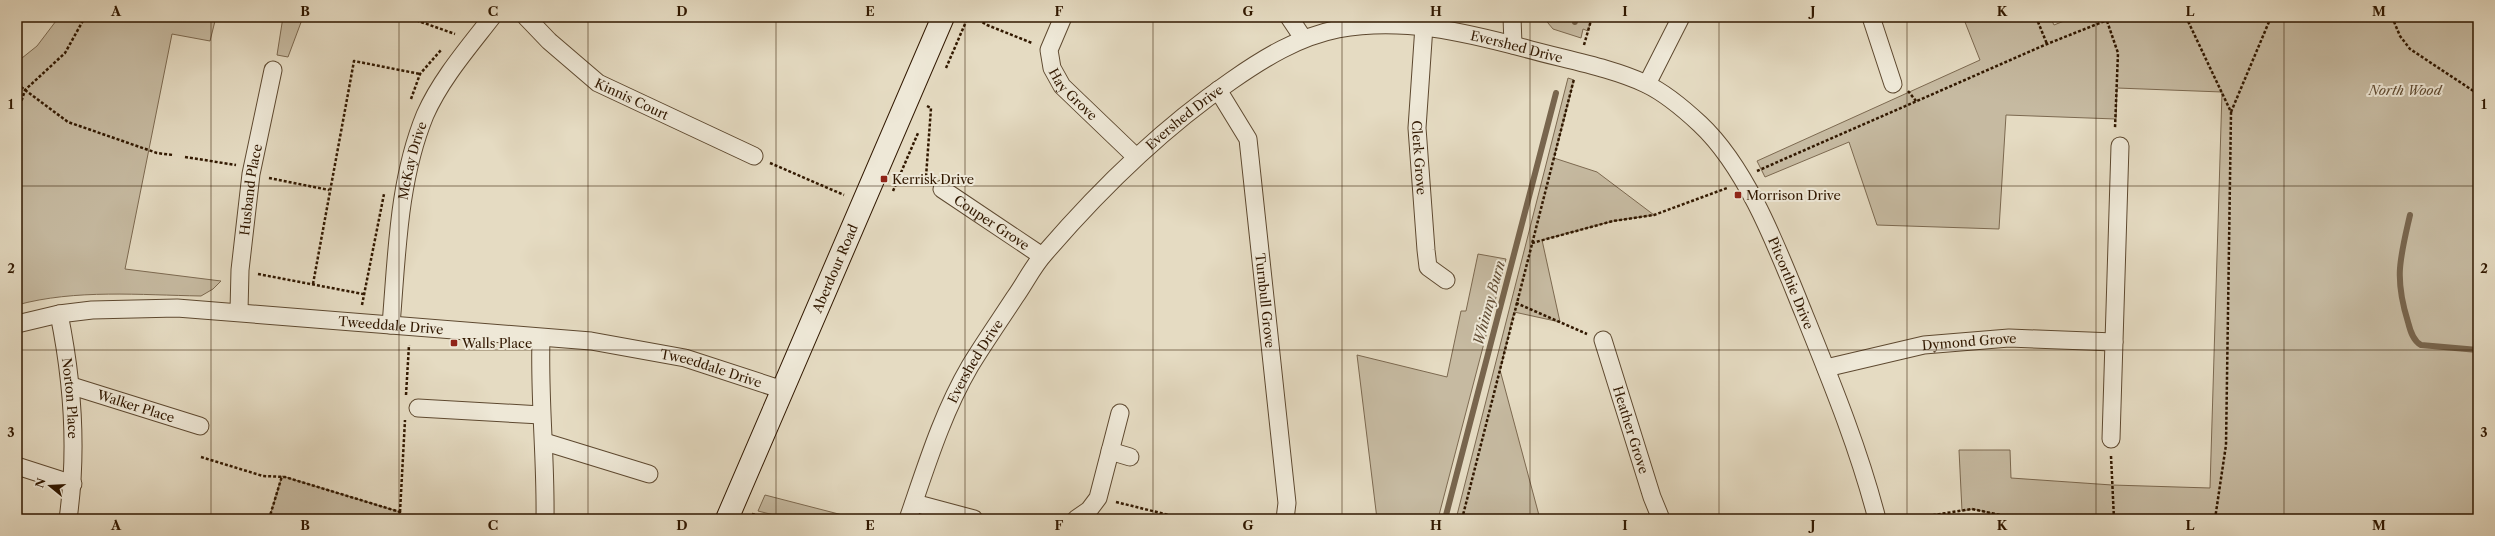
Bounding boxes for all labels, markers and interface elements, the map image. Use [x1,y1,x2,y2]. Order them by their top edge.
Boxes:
text: A [110,3,122,19]
text: B [300,3,310,19]
text: C [488,3,498,19]
text: D [676,3,688,19]
text: E [865,3,875,19]
text: F [1055,3,1064,19]
text: G [1242,3,1254,19]
text: H [1430,3,1442,19]
text: I [1622,3,1628,19]
text: J [1808,3,1816,19]
text: K [1997,3,2008,19]
text: L [2186,3,2195,19]
text: M [2372,3,2386,19]
street label: Evershed Drive [1469,27,1564,66]
street label: Hay Grove [1046,65,1101,124]
street label: Kinnis Court [592,75,672,123]
street label: Evershed Drive [1142,81,1226,153]
park label: North Wood [2368,82,2443,98]
text: 1 [8,96,14,112]
text: 1 [2481,96,2487,112]
street label: McKay Drive [395,119,430,201]
street label: Clerk Grove [1409,120,1430,196]
street label: Husband Place [236,142,265,236]
place label: Kerrisk Drive [892,171,974,187]
marker: Kerrisk Drive [879,174,889,184]
place label: Morrison Drive [1746,187,1841,203]
marker: Morrison Drive [1733,190,1743,200]
street label: Couper Grove [951,191,1033,253]
street label: Aberdour Road [808,221,861,316]
street label: Pitcorthie Drive [1765,234,1817,332]
street label: Turnbull Grove [1252,252,1278,349]
water label: Whinny Burn [1469,259,1509,347]
text: 2 [7,260,15,276]
text: 2 [2480,260,2488,276]
street label: Tweeddale Drive [338,313,444,337]
street label: Evershed Drive [944,316,1006,406]
street label: Dymond Grove [1921,330,2017,353]
place label: Walls Place [461,335,532,351]
marker: Walls Place [449,338,459,348]
street label: Tweeddale Drive [659,346,764,391]
street label: Norton Place [59,356,81,439]
street label: Heather Grove [1610,384,1652,476]
street label: Walker Place [94,386,177,426]
text: 3 [7,424,15,440]
text: 3 [2480,424,2488,440]
north arrow [30,466,70,506]
text: N [32,476,49,490]
text: A [110,517,122,533]
text: B [300,517,310,533]
text: C [488,517,498,533]
text: D [676,517,688,533]
text: E [865,517,875,533]
text: F [1055,517,1064,533]
text: G [1242,517,1254,533]
text: H [1430,517,1442,533]
text: I [1622,517,1628,533]
text: J [1808,517,1816,533]
text: K [1997,517,2008,533]
text: L [2186,517,2195,533]
text: M [2372,517,2386,533]

